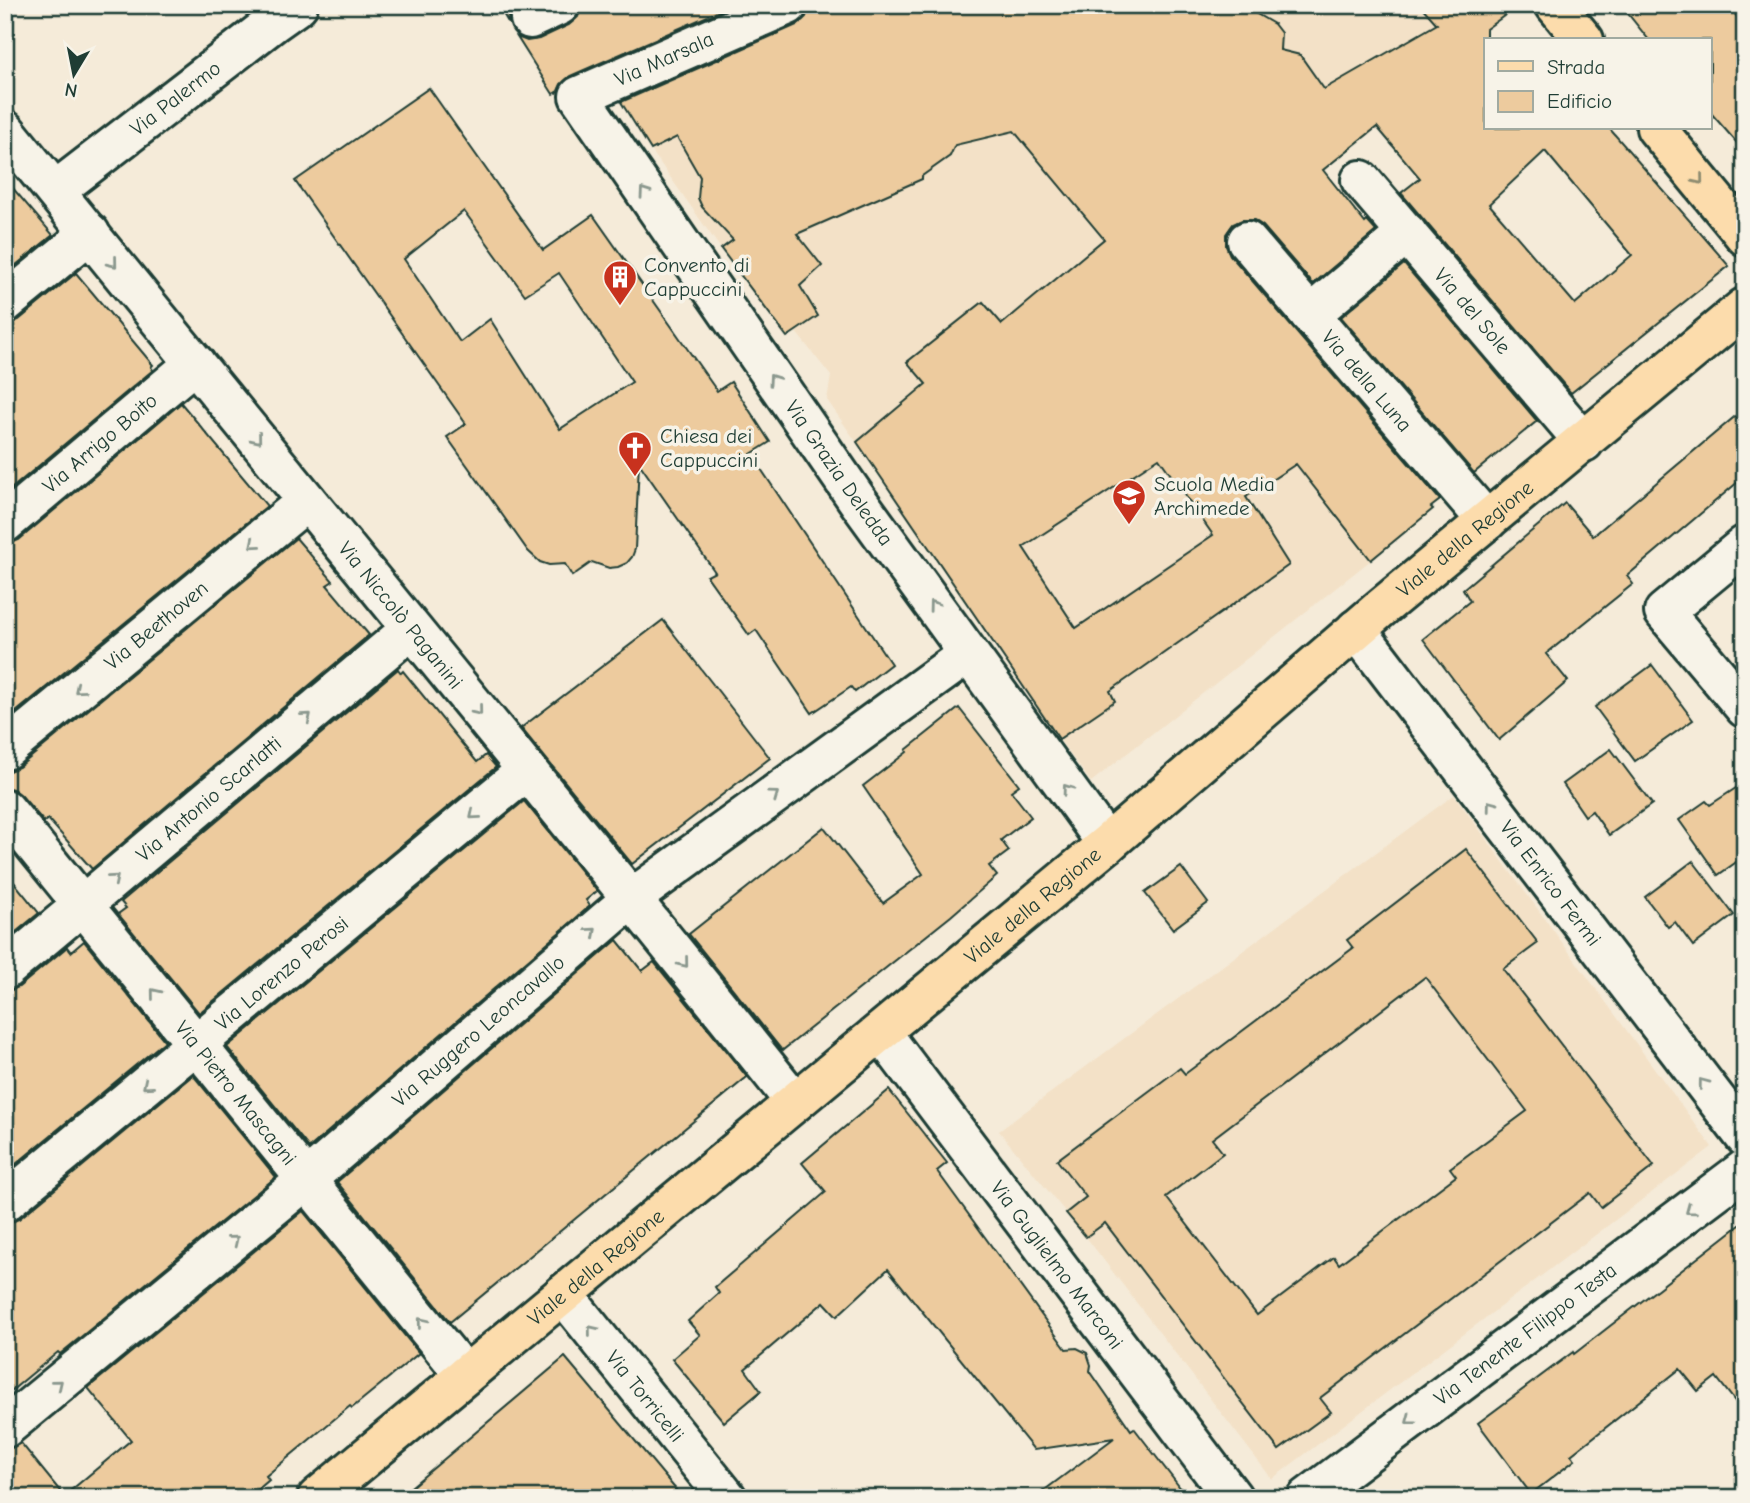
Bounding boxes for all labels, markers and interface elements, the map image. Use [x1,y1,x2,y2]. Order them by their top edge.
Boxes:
street label: Via Marsala [611,27,717,91]
north arrow [38,38,108,108]
legend [1484,38,1712,130]
text: Strada [1547,55,1605,79]
street label: Via Palermo [125,56,225,141]
text: N [63,78,79,102]
text: Edificio [1547,89,1612,113]
one-way arrow [1691,172,1703,185]
one-way arrow [640,187,652,200]
place label: Convento di Cappuccini [644,253,750,301]
one-way arrow [105,255,118,267]
building icon: Convento di Cappuccini [601,258,639,307]
street label: Via del Sole [1429,263,1516,359]
street label: Via della Luna [1317,325,1417,436]
one-way arrow [769,374,781,387]
street label: Via Arrigo Boito [38,388,162,498]
street label: Via Grazia Deledda [780,396,898,550]
place label: Chiesa dei Cappuccini [660,424,758,472]
church icon: Chiesa dei Cappuccini [616,429,654,478]
one-way arrow [248,432,261,444]
place label: Scuola Media Archimede [1154,472,1275,520]
street label: Viale della Regione [1392,475,1538,602]
school or university icon: Scuola Media Archimede [1110,477,1148,526]
one-way arrow [250,536,262,549]
street label: Via Niccolò Paganini [333,537,468,694]
street label: Via Beethoven [100,576,213,675]
one-way arrow [928,600,941,613]
one-way arrow [74,681,87,694]
one-way arrow [469,703,482,715]
one-way arrow [298,713,311,725]
street label: Via Antonio Scarlatti [131,731,286,867]
one-way arrow [1063,784,1075,797]
one-way arrow [766,791,778,803]
one-way arrow [1486,800,1499,812]
one-way arrow [469,806,481,819]
street label: Via Enrico Fermi [1495,816,1606,951]
street label: Viale della Regione [960,842,1106,969]
one-way arrow [105,875,118,887]
street label: Via Lorenzo Perosi [210,911,353,1035]
one-way arrow [584,928,597,940]
street label: Via Ruggero Leoncavallo [387,950,569,1112]
one-way arrow [675,955,688,967]
one-way arrow [151,989,163,1002]
street label: Via Pietro Mascagni [170,1016,302,1170]
one-way arrow [143,1076,155,1089]
one-way arrow [1699,1078,1712,1090]
street label: Via Guglielmo Marconi [986,1176,1128,1354]
one-way arrow [1685,1202,1698,1215]
street label: Viale della Regione [523,1204,669,1331]
one-way arrow [225,1236,238,1248]
street label: Via Tenente Filippo Testa [1429,1258,1621,1410]
one-way arrow [418,1318,430,1331]
one-way arrow [588,1326,600,1339]
street label: Via Torricelli [601,1346,689,1447]
one-way arrow [50,1380,63,1392]
one-way arrow [1405,1412,1418,1425]

